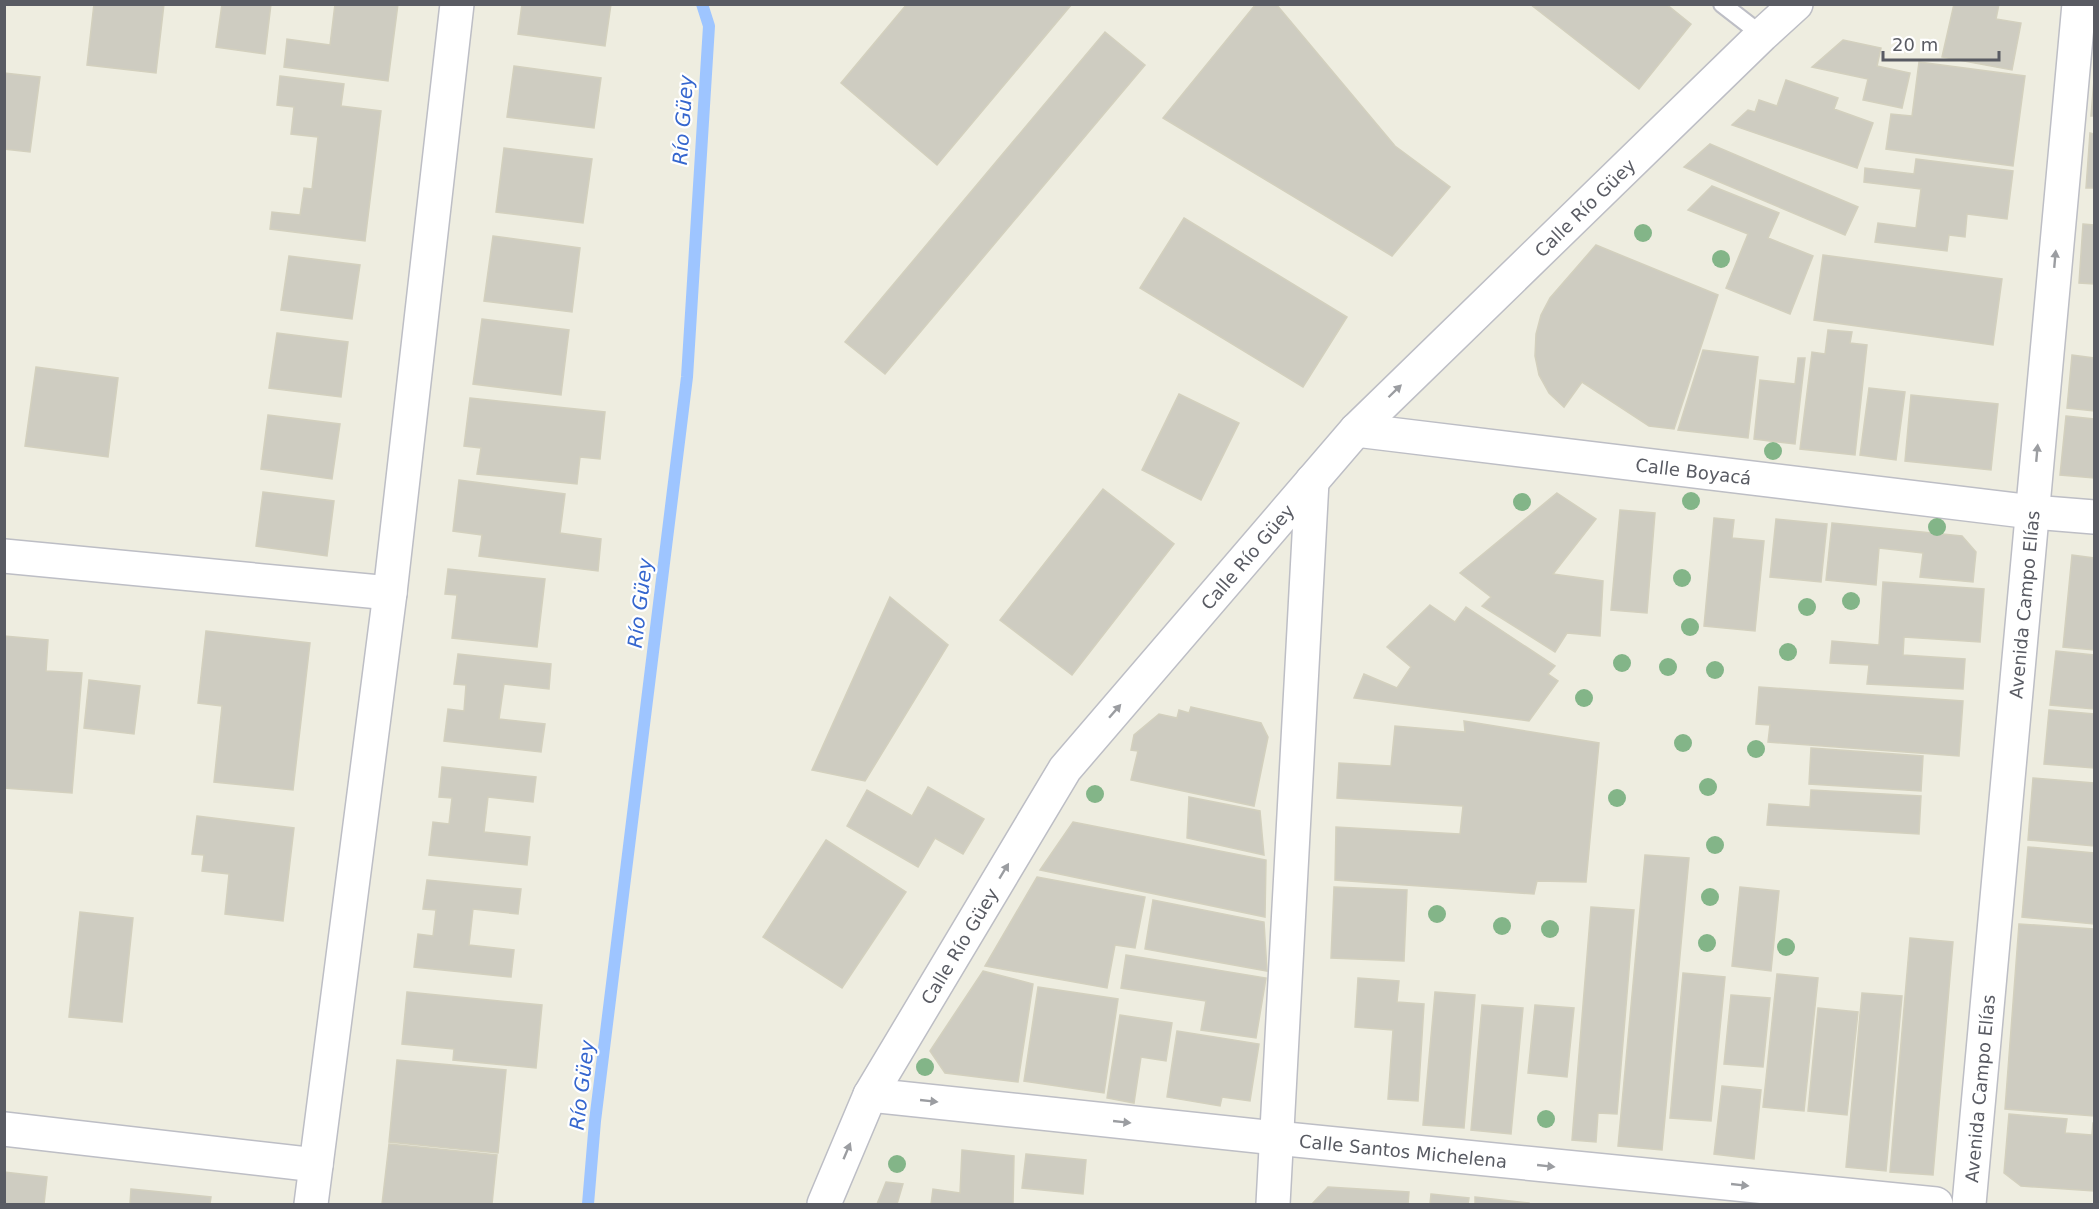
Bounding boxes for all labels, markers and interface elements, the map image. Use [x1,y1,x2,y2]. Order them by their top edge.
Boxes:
scale bar [1883,24,1998,62]
text: 20 m [1892,34,1938,55]
water label: Río Güey [668,73,698,166]
street label: Calle Río Güey [1530,154,1639,261]
one-way arrow [2050,250,2060,269]
one-way arrow [1388,385,1402,399]
one-way arrow [2032,444,2042,463]
street label: Calle Boyacá [1634,454,1753,488]
street label: Calle Río Güey [1196,500,1298,614]
street label: Avenida Campo Elías [2005,510,2043,699]
water label: Río Güey [623,556,658,649]
one-way arrow [1108,704,1121,719]
one-way arrow [999,862,1009,879]
street label: Calle Río Güey [916,884,1002,1008]
street label: Avenida Campo Elías [1961,994,1999,1183]
water label: Río Güey [565,1038,600,1131]
one-way arrow [919,1097,938,1106]
one-way arrow [1113,1117,1132,1127]
street label: Calle Santos Michelena [1298,1130,1508,1172]
one-way arrow [842,1141,852,1159]
one-way arrow [1537,1161,1556,1170]
one-way arrow [1731,1180,1750,1190]

